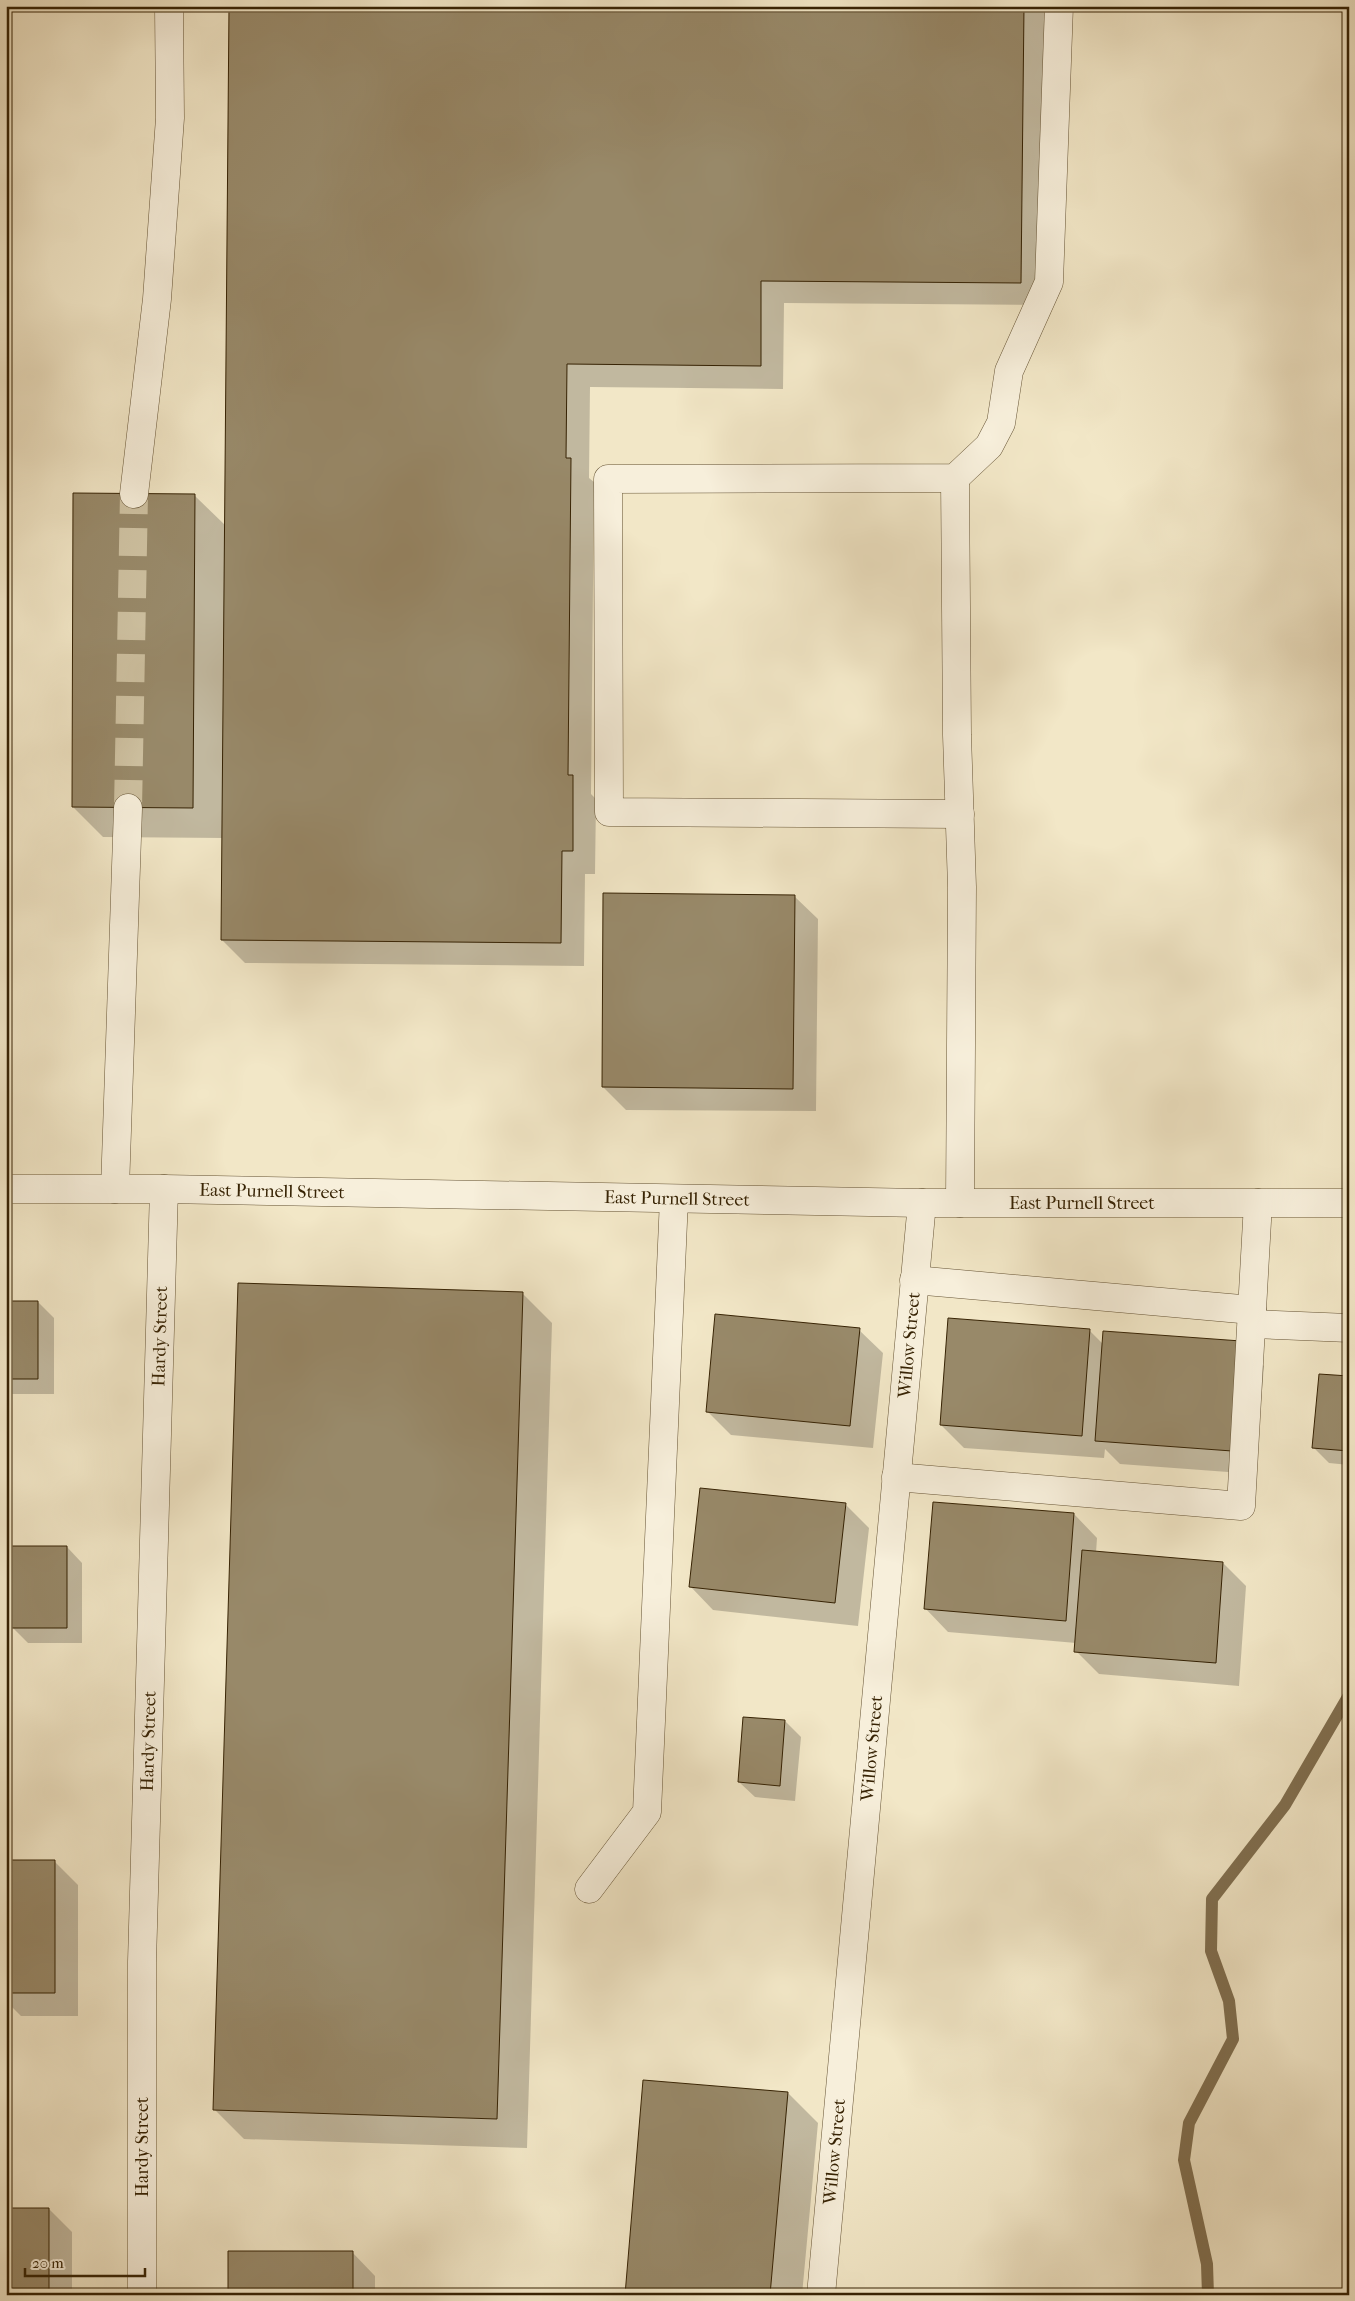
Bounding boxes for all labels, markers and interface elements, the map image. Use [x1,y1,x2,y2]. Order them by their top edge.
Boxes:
street label: East Purnell Street [199,1179,346,1203]
street label: East Purnell Street [604,1187,750,1210]
street label: East Purnell Street [1009,1193,1155,1214]
street label: Hardy Street [148,1285,172,1387]
street label: Willow Street [893,1291,924,1400]
street label: Hardy Street [136,1690,160,1792]
street label: Willow Street [856,1694,887,1803]
street label: Hardy Street [132,2096,153,2197]
street label: Willow Street [819,2097,850,2207]
scale bar [25,2246,145,2278]
text: 20 m [32,2254,64,2272]

